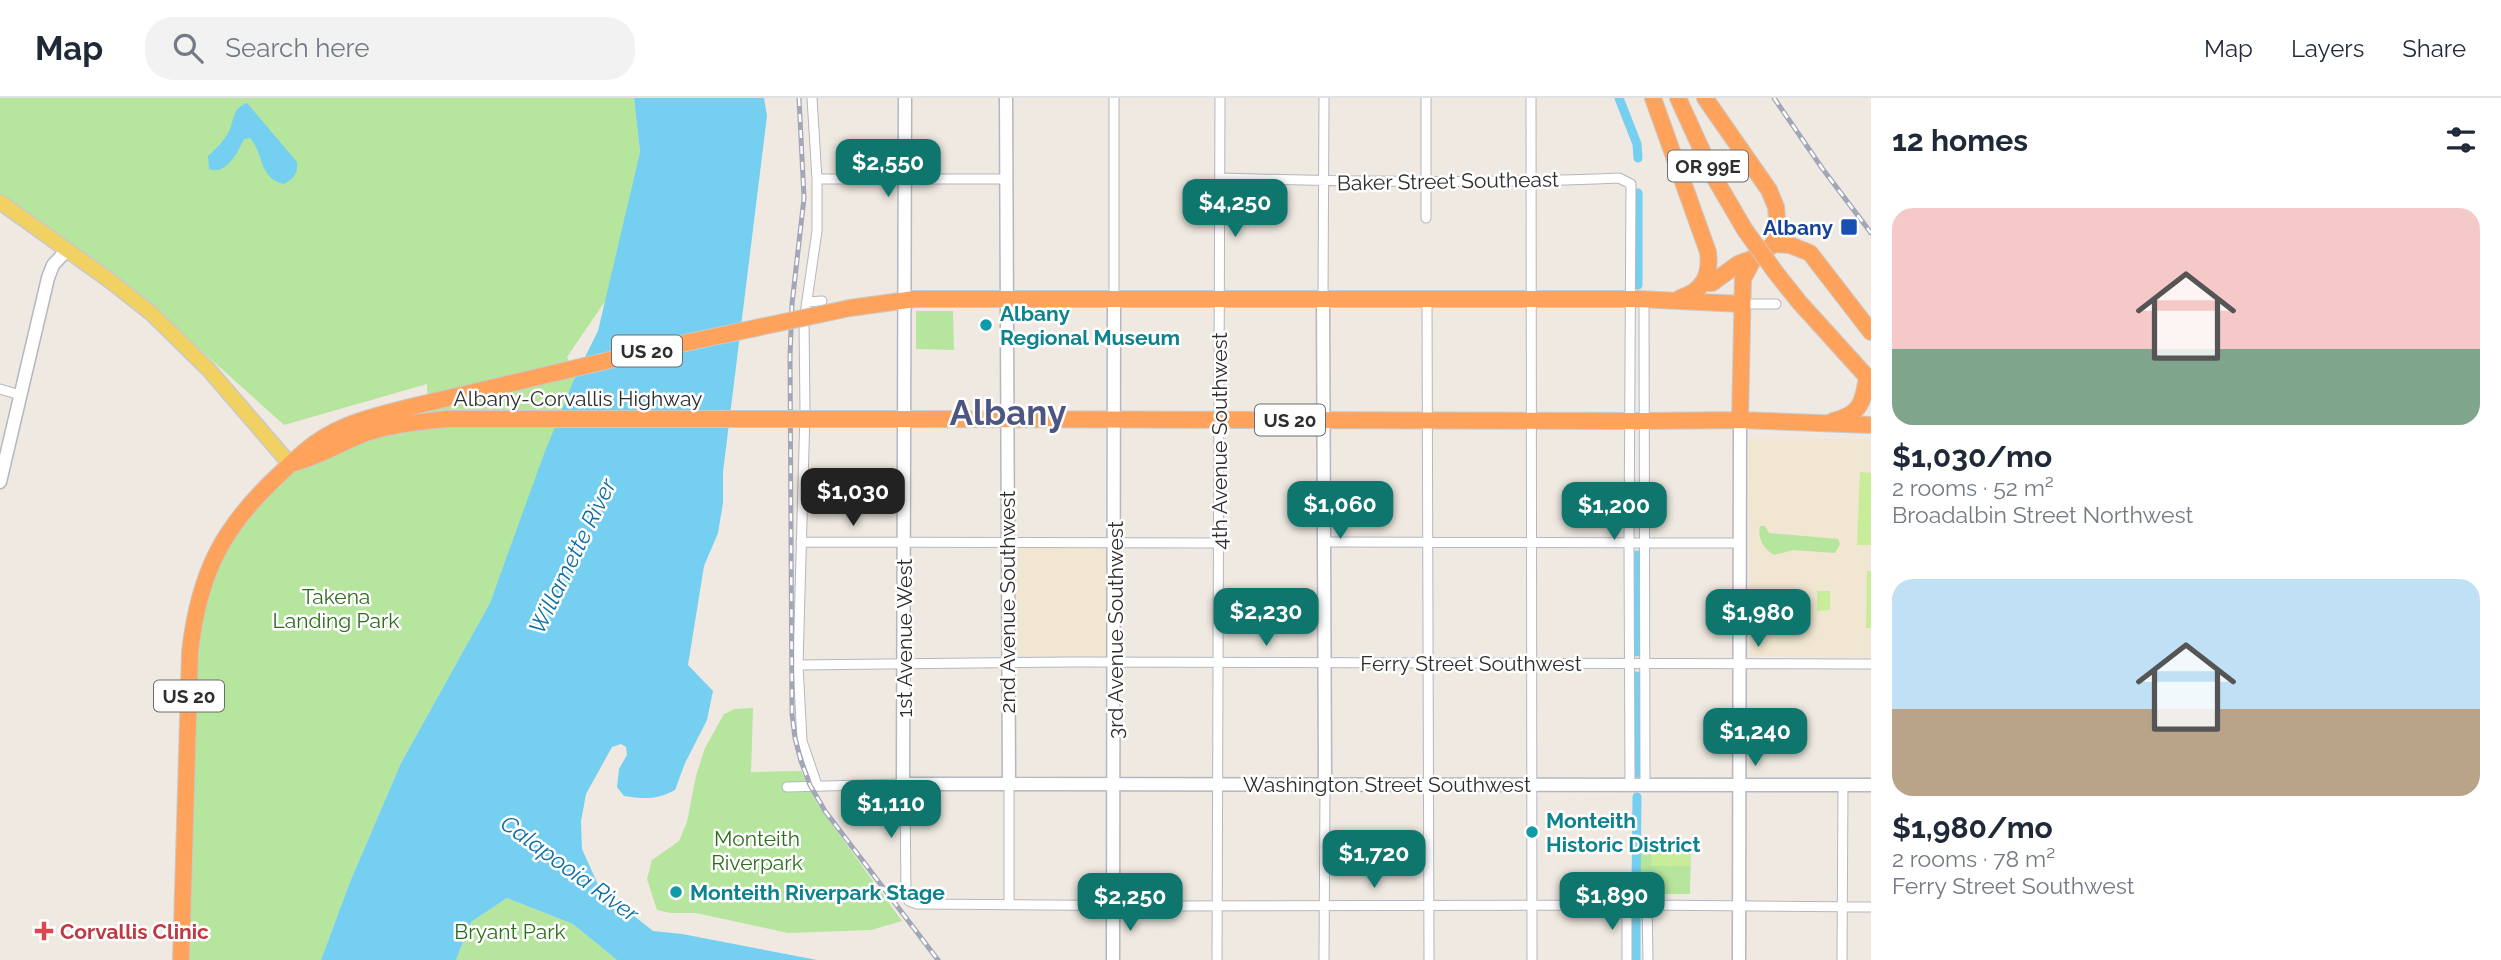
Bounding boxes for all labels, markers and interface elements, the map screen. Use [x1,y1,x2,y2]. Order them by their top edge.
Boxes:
search box [145,17,635,80]
text: Map [35,29,103,68]
icon: search [169,29,207,67]
text: Search here [225,33,370,63]
text: Map [2204,34,2253,63]
text: Layers [2291,34,2364,63]
text: Share [2402,34,2466,63]
icon: filters [2442,121,2480,159]
text: 12 homes [1892,123,2028,158]
pin: $2,550 [831,140,945,199]
text: $2,550 [852,148,924,175]
road number: OR 99E [1668,150,1748,181]
street label: Baker Street Southeast [1337,167,1559,195]
pin: $4,250 [1178,180,1292,239]
text: $4,250 [1199,188,1271,215]
place label: Albany [1763,215,1833,240]
marker: Albany [1839,217,1859,237]
icon: home [2123,253,2249,379]
place label: Albany Regional Museum [1000,301,1180,350]
marker: Albany Regional Museum [978,317,994,333]
street label: 4th Avenue Southwest [1207,332,1232,550]
road number: US 20 [612,336,682,366]
street label: Albany-Corvallis Highway [454,386,702,411]
district label: Albany [950,392,1066,433]
road number: US 20 [1255,404,1325,436]
text: $1,030/mo [1892,439,2052,474]
pin: $1,030 [796,468,910,528]
water label: Willamette River [523,473,622,638]
text: 2 rooms · 52 m² [1892,474,2054,501]
text: $1,030 [817,477,889,504]
pin: $1,060 [1283,482,1397,541]
pin: $1,200 [1557,482,1671,542]
text: $1,060 [1303,490,1377,517]
street label: 2nd Avenue Southwest [995,491,1020,713]
text: $1,200 [1578,491,1650,518]
text: Broadalbin Street Northwest [1892,501,2193,528]
street label: 3rd Avenue Southwest [1103,521,1128,739]
street label: 1st Avenue West [892,558,917,718]
park label: Takena Landing Park [272,584,400,633]
pin: $2,230 [1209,588,1323,648]
pin: $1,980 [1701,589,1815,649]
text: $2,230 [1230,597,1302,624]
text: $1,980 [1722,598,1794,625]
icon: home [2123,624,2249,750]
street label: Ferry Street Southwest [1360,651,1582,676]
road number: US 20 [154,680,224,712]
pin: $1,240 [1698,708,1812,768]
text: $1,240 [1719,717,1791,744]
street label: Washington Street Southwest [1243,772,1531,797]
pin: $1,110 [834,780,948,840]
text: $1,110 [857,789,925,816]
place label: Monteith Historic District [1546,808,1700,857]
water label: Calapooia River [496,809,645,928]
text: $1,980/mo [1892,810,2053,845]
marker: Monteith Historic District [1524,824,1540,840]
park label: Monteith Riverpark [711,826,803,875]
pin: $1,720 [1317,830,1431,890]
text: $1,720 [1339,839,1409,866]
text: 2 rooms · 78 m² [1892,845,2055,872]
pin: $1,890 [1555,872,1669,932]
text: Ferry Street Southwest [1892,872,2135,899]
pin: $2,250 [1073,874,1187,933]
place label: Monteith Riverpark Stage [690,880,945,905]
text: $1,890 [1576,881,1648,908]
text: $2,250 [1094,882,1166,909]
marker: Monteith Riverpark Stage [668,884,684,900]
place label: Corvallis Clinic [60,919,209,944]
park label: Bryant Park [454,919,566,944]
marker: Corvallis Clinic [34,921,54,941]

